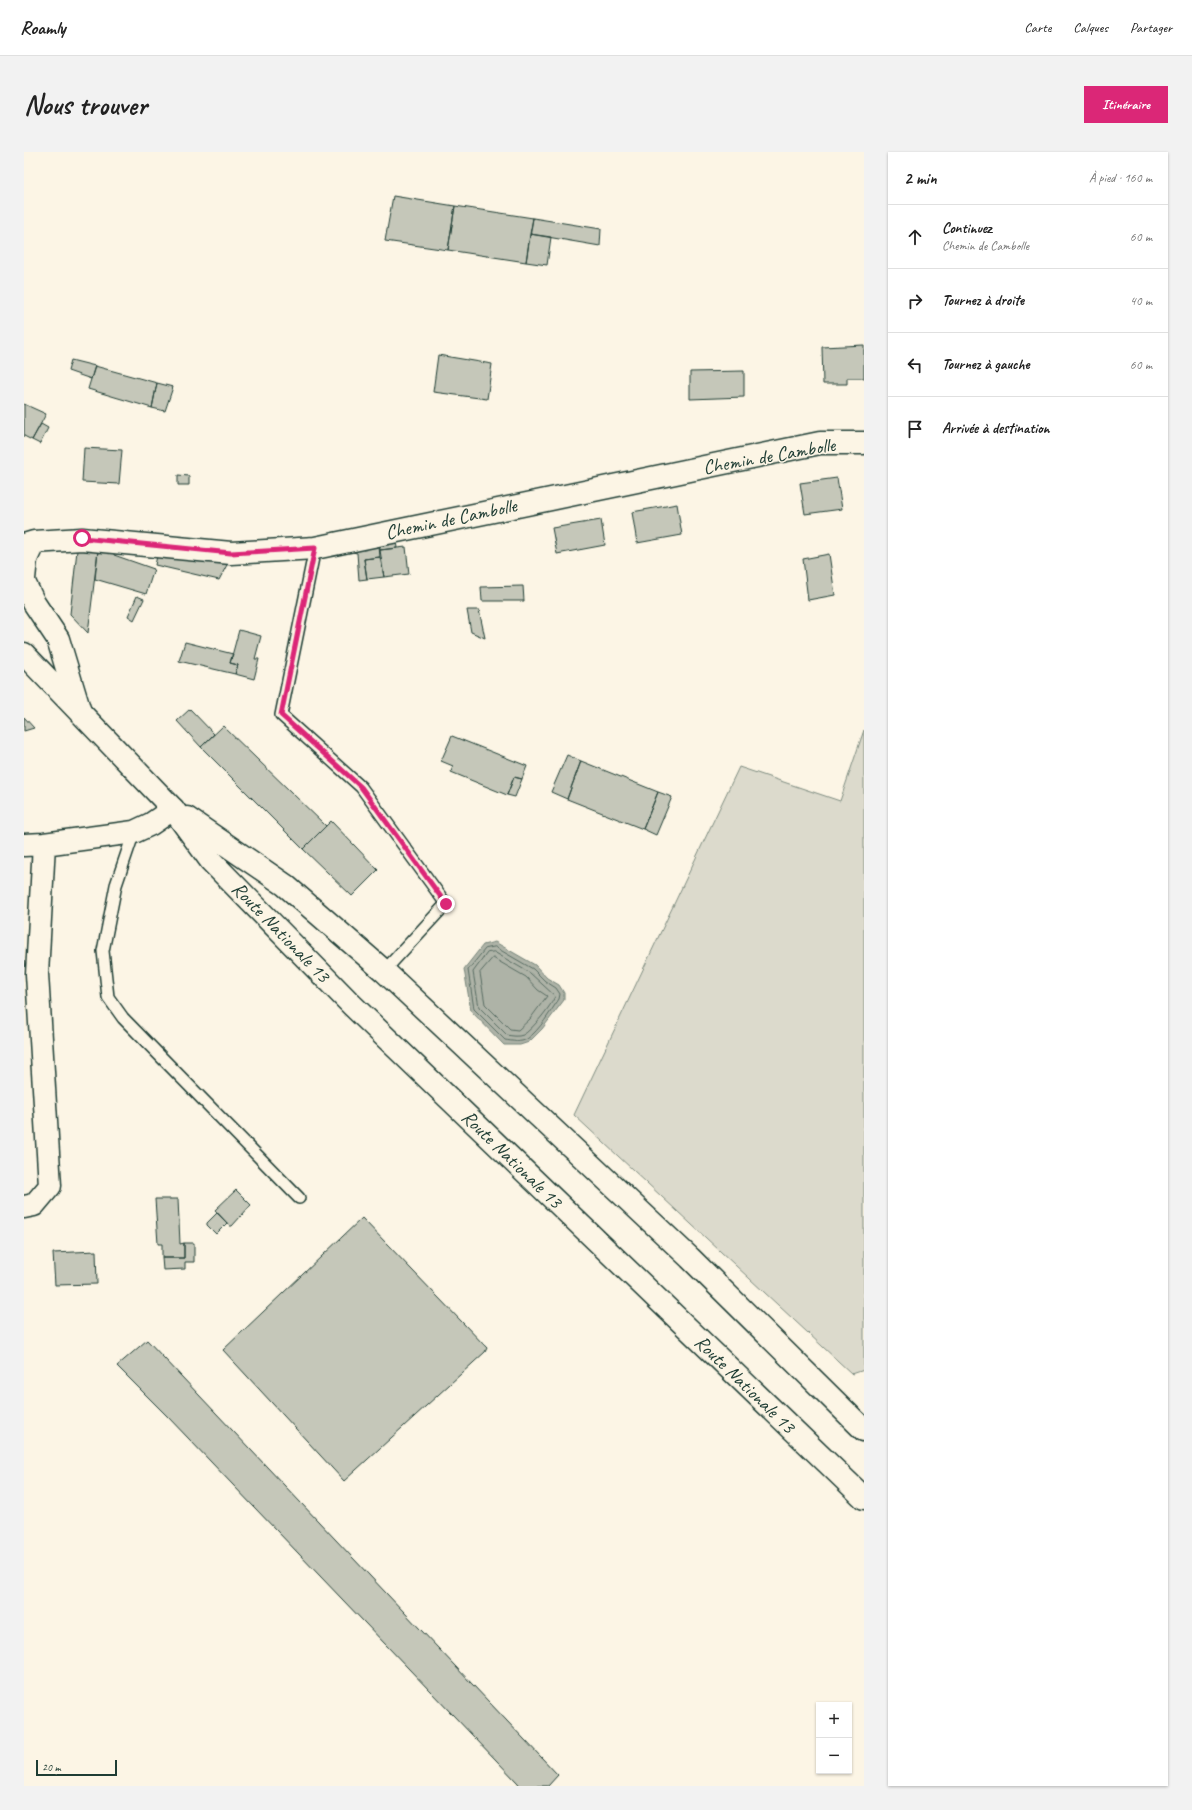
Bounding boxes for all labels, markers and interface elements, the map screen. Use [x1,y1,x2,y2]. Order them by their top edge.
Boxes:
text: Roamly [20,16,66,40]
text: Carte [1024,19,1051,36]
text: Calques [1073,19,1108,36]
text: Partager [1130,19,1172,36]
button: Itinéraire [1084,86,1168,123]
text: Nous trouver [24,87,147,122]
text: 2 min [904,168,937,189]
text: À pied · 160 m [1089,170,1152,186]
text: Continuez [942,219,992,238]
icon: ahead [904,226,926,248]
text: 60 m [1130,229,1152,245]
text: Chemin de Cambolle [942,238,1029,254]
icon: right [904,290,926,312]
text: Tournez à droite [942,291,1024,310]
text: 40 m [1130,293,1152,309]
icon: left [904,354,926,376]
text: Tournez à gauche [942,355,1029,374]
text: 60 m [1130,357,1152,373]
icon: arrive [904,418,926,440]
text: Arrivée à destination [942,419,1050,438]
street label: Chemin de Cambolle [701,432,838,480]
street label: Chemin de Cambolle [383,493,520,545]
route start [73,529,91,547]
street label: Route Nationale 13 [227,876,337,989]
route end [437,895,455,913]
street label: Route Nationale 13 [456,1105,569,1215]
street label: Route Nationale 13 [689,1330,802,1440]
map controls [816,1702,852,1774]
button: + [816,1702,852,1738]
button: − [816,1738,852,1774]
scale bar [36,1758,117,1777]
text: 20 m [42,1760,61,1774]

